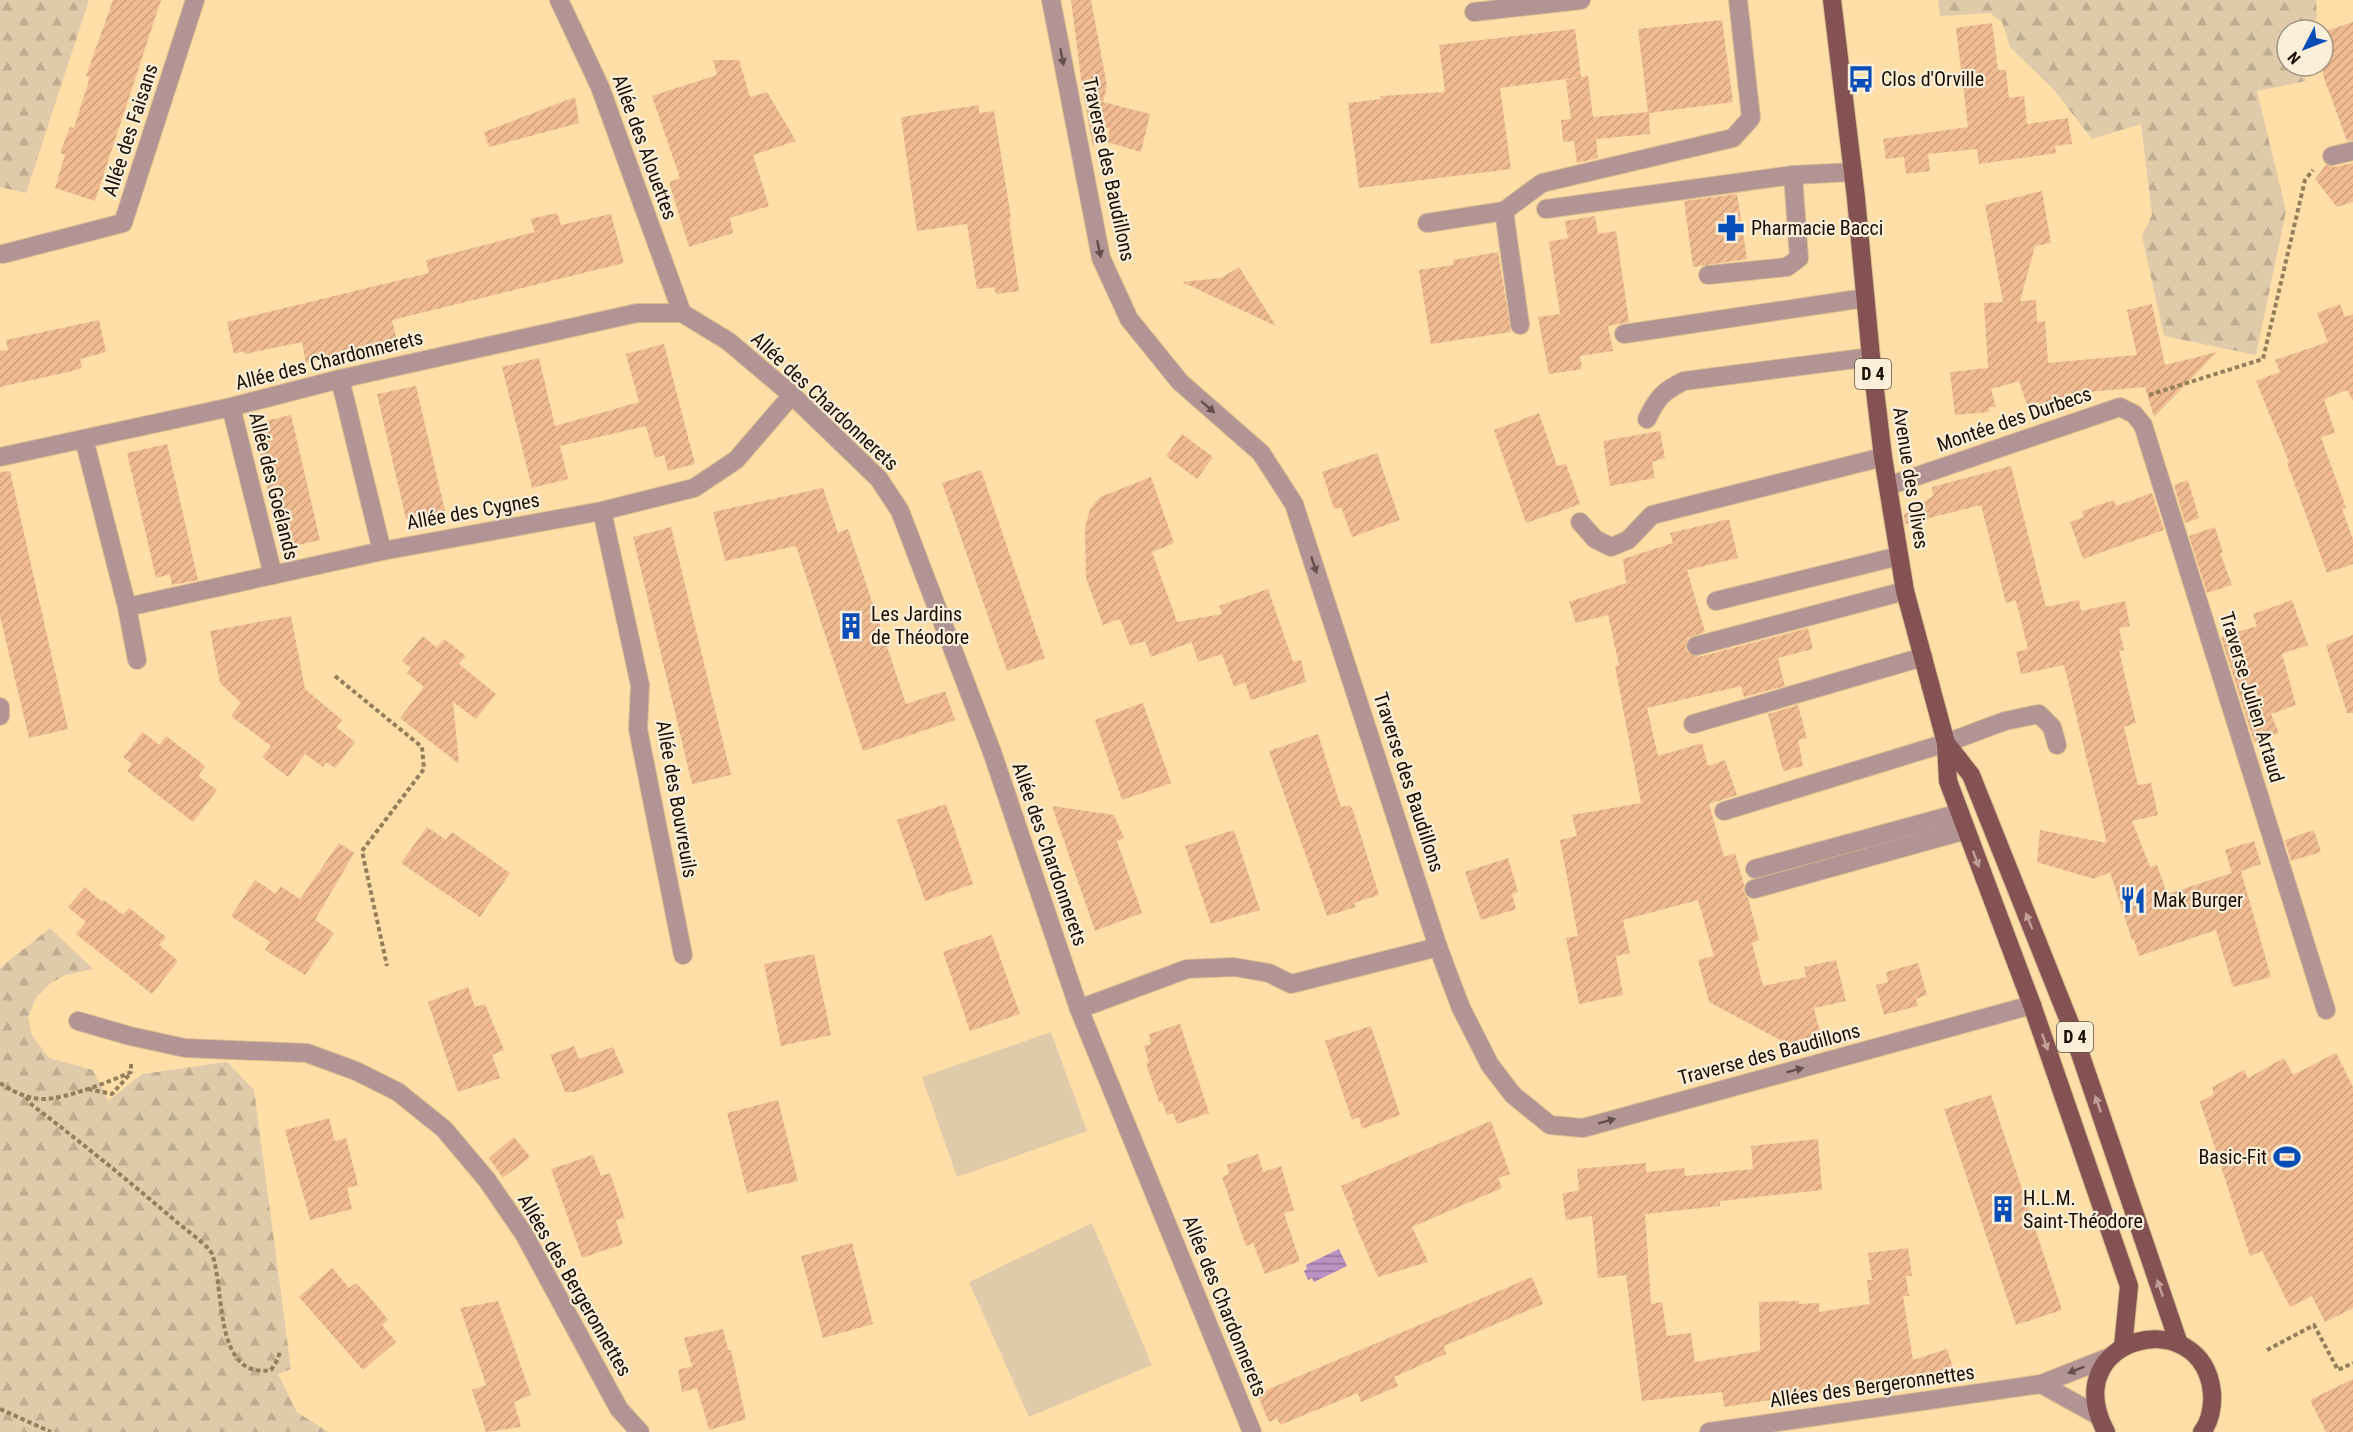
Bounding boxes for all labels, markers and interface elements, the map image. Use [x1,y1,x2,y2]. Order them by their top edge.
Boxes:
north arrow [2275,18,2335,78]
one-way arrow [1058,48,1067,67]
text: N [2284,48,2305,68]
street label: Allée des Faisans [97,61,163,199]
bus stop icon: Clos d'Orville [1846,64,1876,94]
place label: Clos d'Orville [1881,67,1984,91]
street label: Allée des Alouettes [608,71,682,223]
street label: Traverse des Baudillons [1078,75,1140,263]
pharmacy icon: Pharmacie Bacci [1716,213,1746,243]
place label: Pharmacie Bacci [1751,216,1883,240]
one-way arrow [1095,240,1105,258]
street label: Allée des Chardonnerets [233,325,425,395]
street label: Allée des Chardonnerets [746,327,904,475]
road number: D 4 [1855,359,1891,389]
street label: Montée des Durbecs [1934,381,2094,457]
one-way arrow [1201,400,1216,414]
street label: Avenue des Olives [1888,405,1934,551]
street label: Allée des Goélands [244,410,304,562]
street label: Allée des Cygnes [405,487,541,535]
one-way arrow [1310,556,1319,574]
place label: Les Jardins de Théodore [871,602,969,649]
street label: Traverse Julien Artaud [2215,609,2289,785]
building icon: Les Jardins de Théodore [836,611,866,641]
street label: Traverse des Baudillons [1369,689,1449,875]
street label: Allée des Bouvreuils [651,718,703,880]
street label: Allée des Chardonnerets [1007,759,1093,949]
one-way arrow [1972,850,1982,868]
restaurant icon: Mak Burger [2118,885,2148,915]
place label: Mak Burger [2153,888,2243,912]
one-way arrow [2024,912,2033,930]
street label: Traverse des Baudillons [1675,1018,1863,1090]
road number: D 4 [2057,1022,2093,1052]
one-way arrow [2040,1033,2050,1051]
one-way arrow [1786,1065,1804,1074]
one-way arrow [2092,1095,2102,1113]
one-way arrow [1598,1116,1616,1126]
sports icon: Basic-Fit [2272,1142,2302,1172]
place label: Basic-Fit [2198,1145,2267,1169]
place label: H.L.M. Saint-Théodore [2023,1186,2143,1233]
street label: Allées des Bergeronnettes [513,1190,637,1380]
building icon: H.L.M. Saint-Théodore [1988,1194,2018,1224]
street label: Allée des Chardonnerets [1178,1212,1272,1400]
one-way arrow [2155,1279,2164,1297]
street label: Allées des Bergeronnettes [1768,1360,1976,1412]
one-way arrow [2067,1366,2085,1375]

